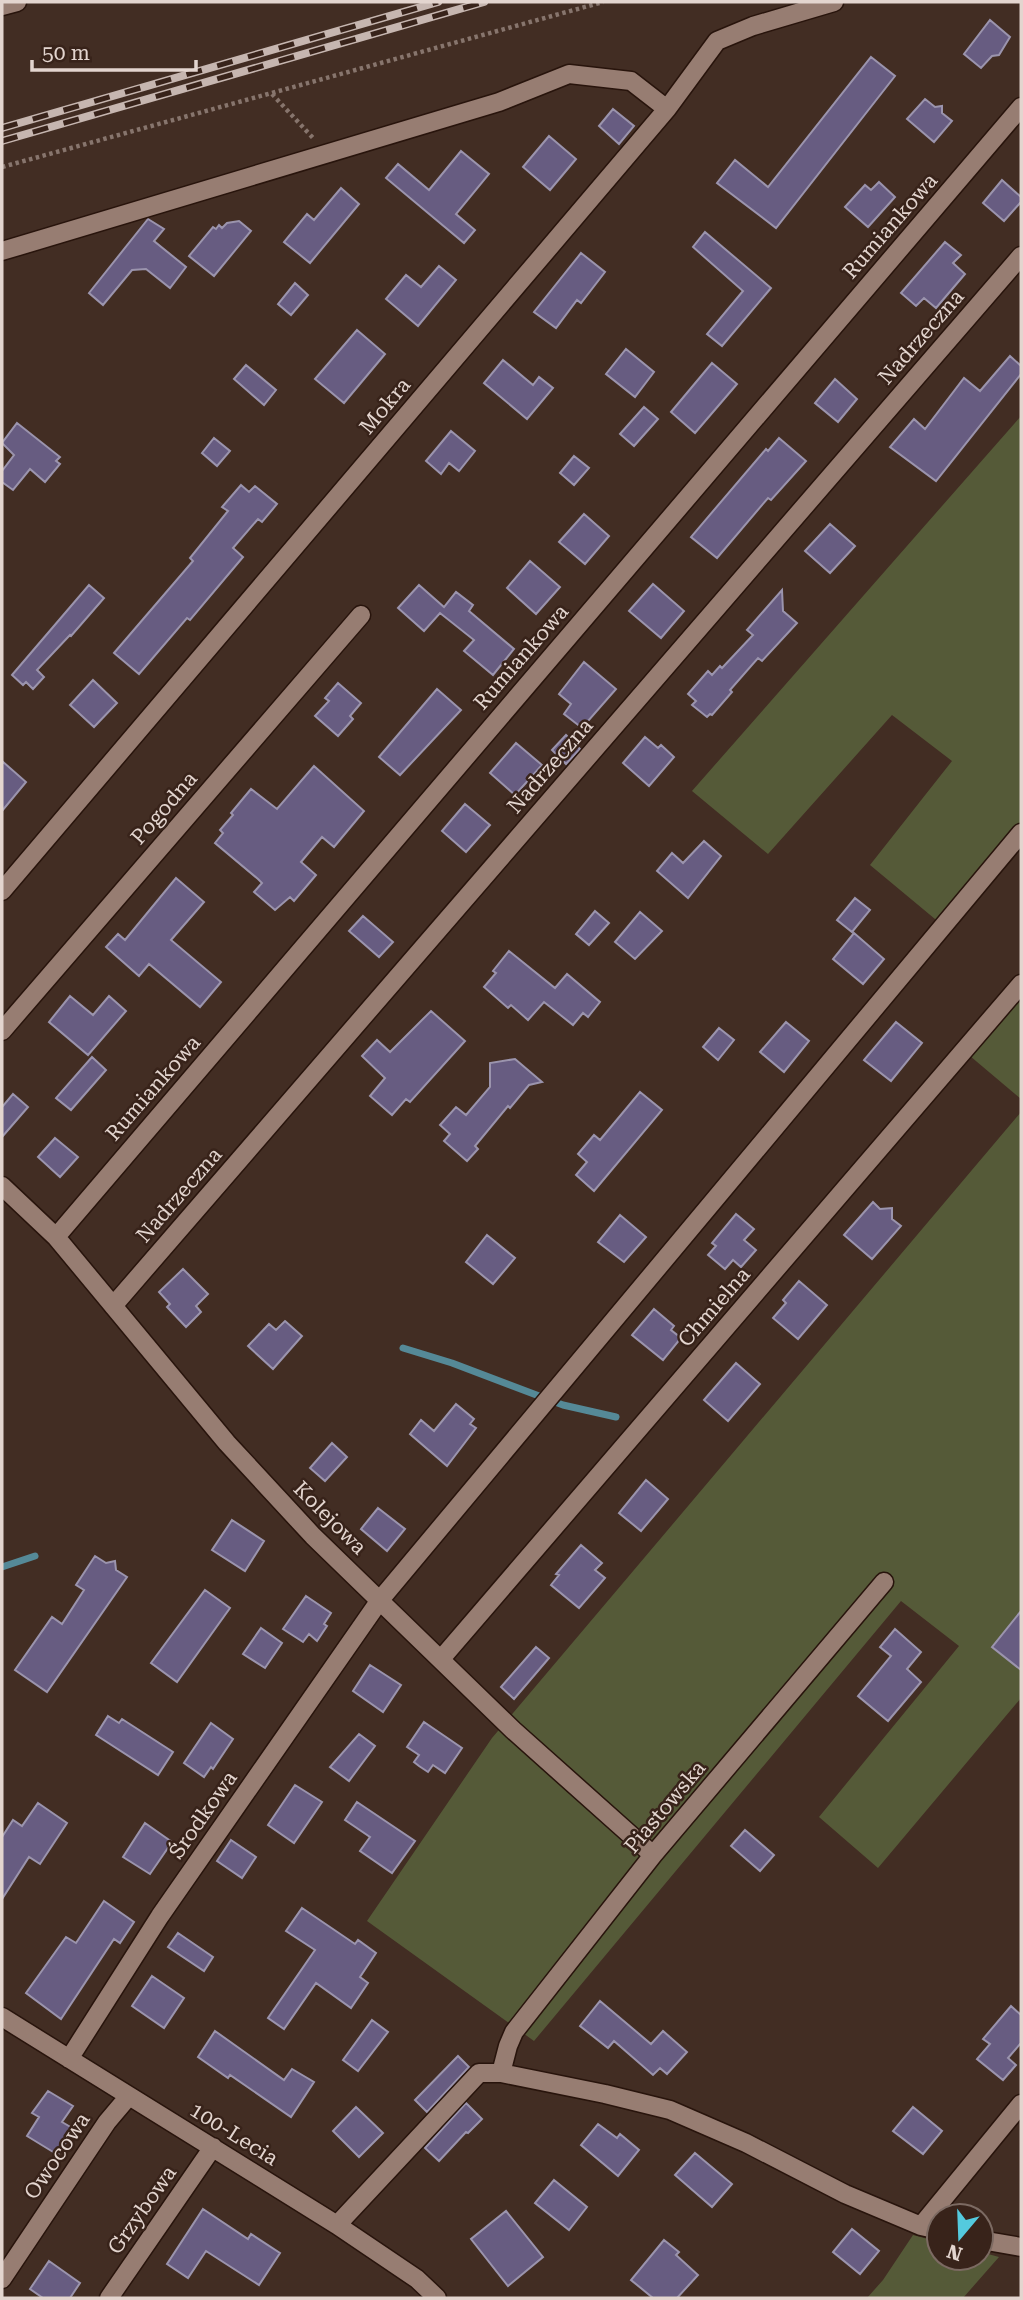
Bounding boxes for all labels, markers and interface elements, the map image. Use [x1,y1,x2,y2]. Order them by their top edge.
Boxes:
scale bar [32,28,196,72]
text: 50 m [42,41,90,65]
street label: Rumiankowa [838,168,943,283]
street label: Nadrzeczna [873,284,969,389]
street label: Mokra [355,373,416,439]
street label: Rumiankowa [469,599,574,714]
street label: Nadrzeczna [502,713,598,818]
street label: Pogodna [126,766,202,849]
street label: Rumiankowa [101,1030,206,1145]
street label: Nadrzeczna [131,1142,227,1247]
street label: Chmielna [673,1262,755,1352]
street label: Kolejowa [289,1477,372,1560]
street label: Piastowska [620,1756,711,1858]
street label: Środkowa [163,1765,242,1863]
street label: 100-Lecia [186,2098,283,2171]
street label: Owocowa [19,2108,95,2204]
street label: Grzybowa [103,2161,181,2259]
north arrow [925,2202,995,2272]
text: N [944,2239,965,2266]

